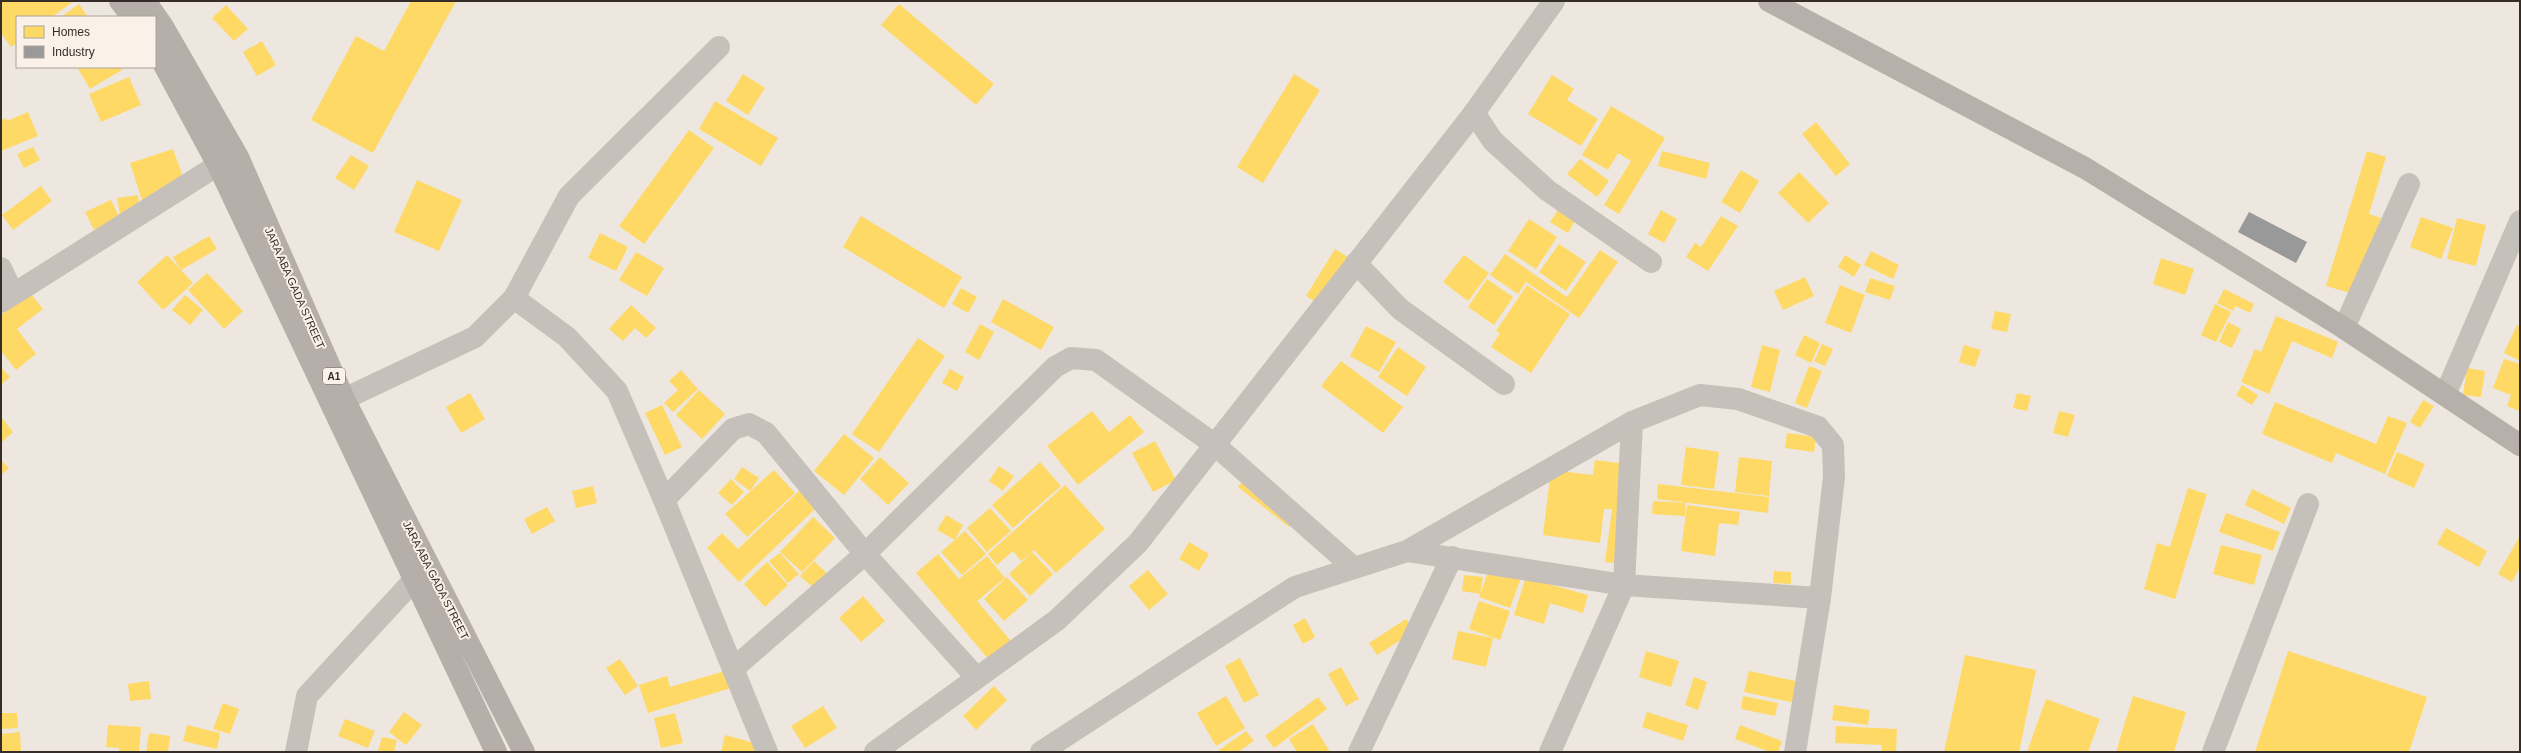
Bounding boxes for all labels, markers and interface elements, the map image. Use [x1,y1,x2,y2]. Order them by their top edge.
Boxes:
legend [16,16,156,68]
text: Homes [52,25,90,39]
text: Industry [52,45,95,59]
street label: JARA ABA GADA STREET [263,226,327,351]
road number: A1 [323,368,345,384]
street label: JARA ABA GADA STREET [401,519,471,642]

